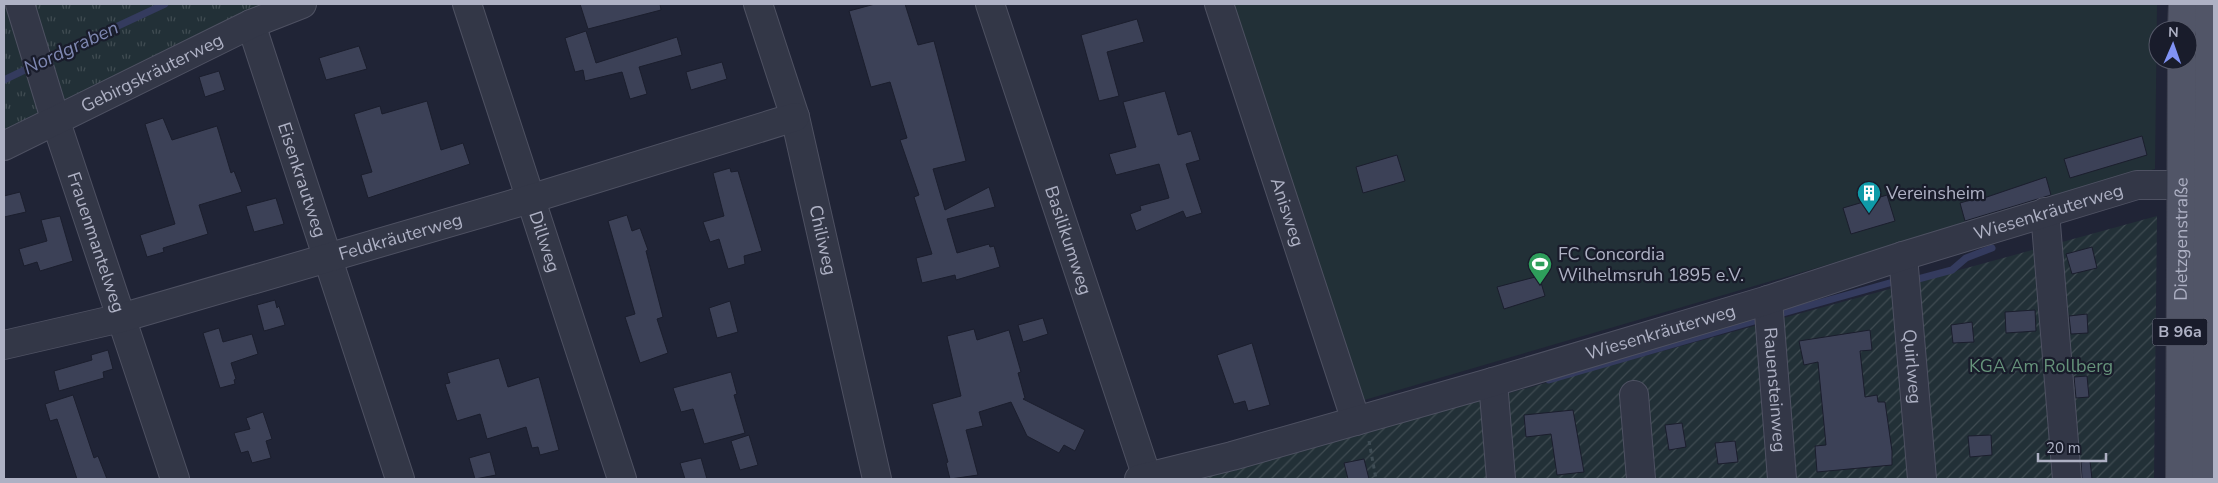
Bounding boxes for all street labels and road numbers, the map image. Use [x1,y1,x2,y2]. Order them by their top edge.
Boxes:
street label: Gebirgskräuterweg [77,28,227,118]
street label: Eisenkrautweg [272,119,332,240]
street label: Frauenmantelweg [61,169,131,316]
street label: Anisweg [1265,174,1310,250]
street label: Dietzgenstraße [2169,177,2193,301]
street label: Wiesenkräuterweg [1971,178,2126,246]
street label: Basilikumweg [1039,183,1098,298]
street label: Chiliweg [803,203,842,277]
street label: Feldkräuterweg [336,207,465,266]
street label: Dillweg [523,208,566,275]
street label: Wiesenkräuterweg [1583,298,1738,366]
road number: B 96a [2152,318,2208,346]
street label: Rauensteinweg [1758,326,1792,453]
street label: Quirlweg [1897,328,1928,405]

